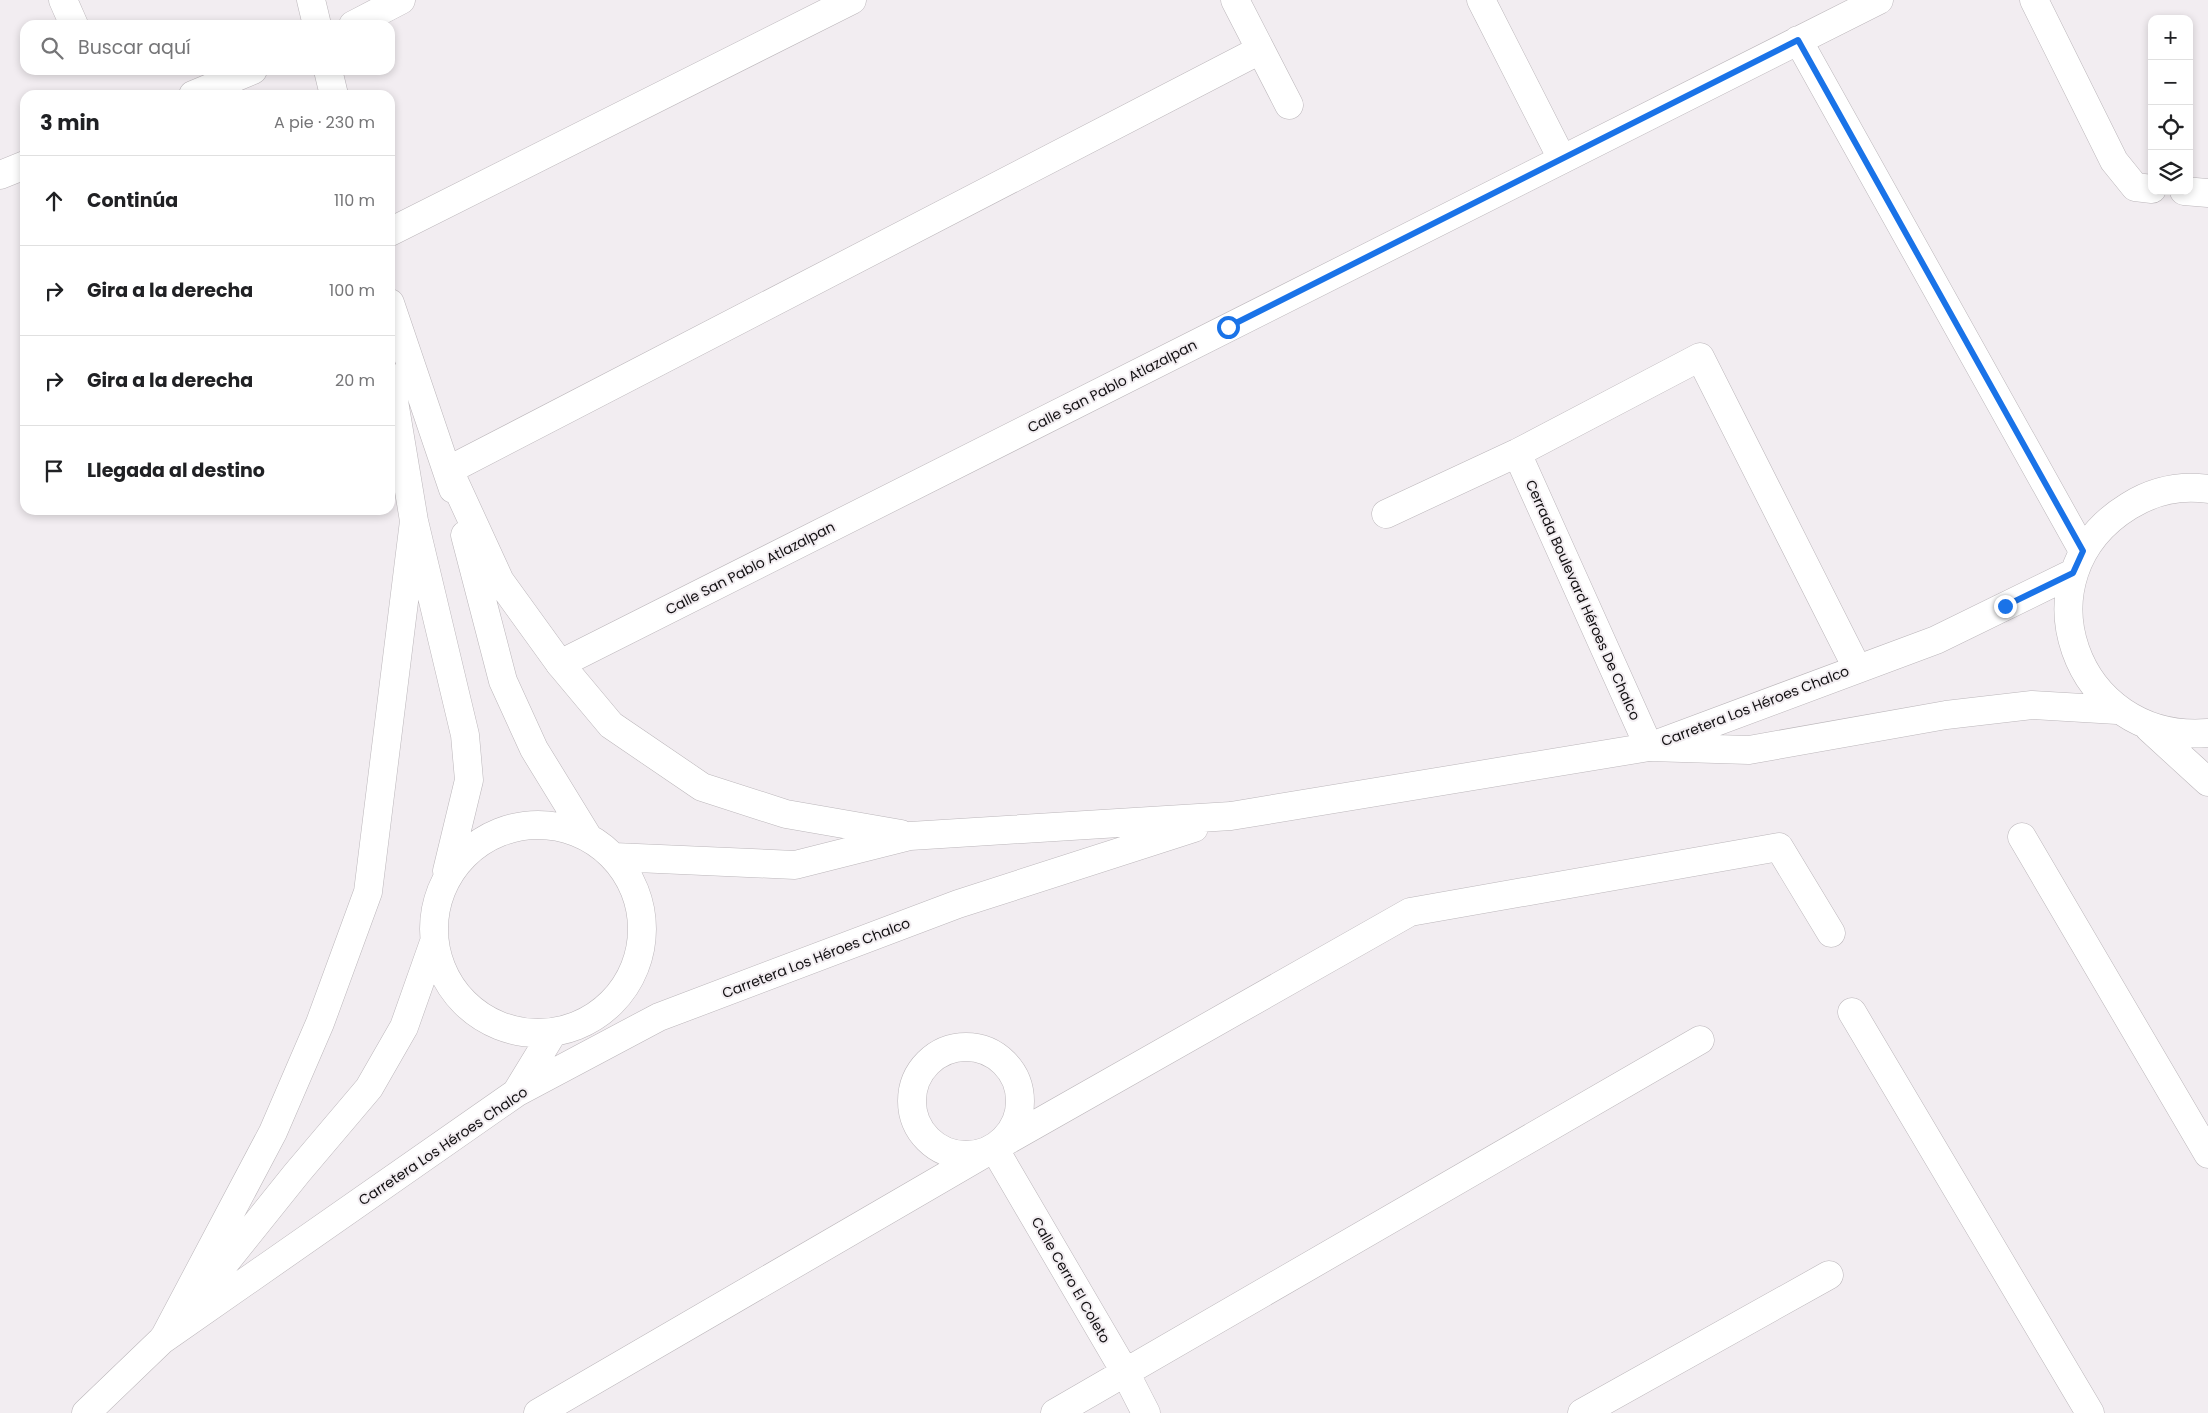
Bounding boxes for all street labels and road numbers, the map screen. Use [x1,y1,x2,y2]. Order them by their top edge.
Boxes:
street label: Calle San Pablo Atlazalpan [1024,334,1200,438]
street label: Cerrada Boulevard Héroes De Chalco [1521,477,1645,723]
street label: Calle San Pablo Atlazalpan [662,516,838,620]
street label: Carretera Los Héroes Chalco [1658,661,1852,751]
street label: Carretera Los Héroes Chalco [719,913,913,1003]
street label: Carretera Los Héroes Chalco [354,1082,532,1210]
street label: Calle Cerro El Coleto [1027,1213,1115,1347]

